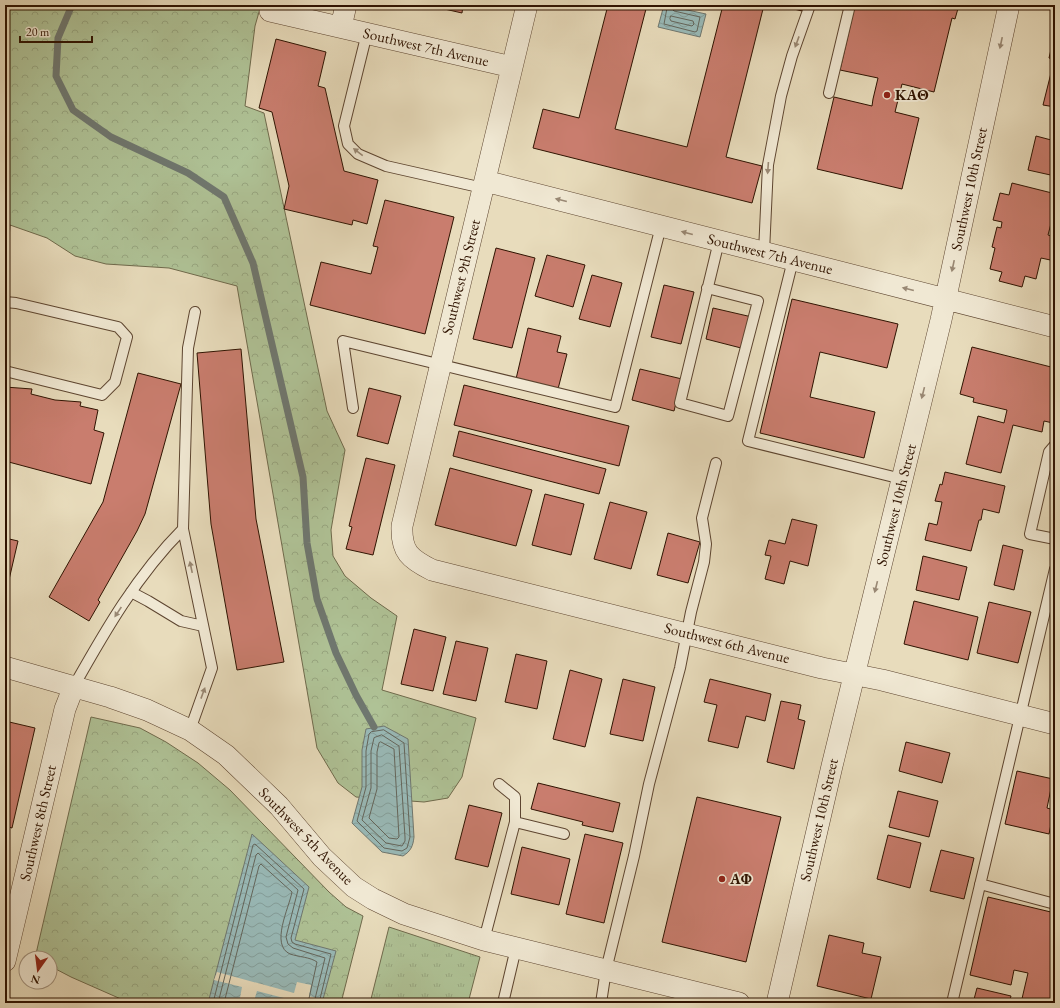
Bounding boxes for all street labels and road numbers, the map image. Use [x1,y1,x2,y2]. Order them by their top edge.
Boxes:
street label: Southwest 7th Avenue [361,23,491,70]
street label: Southwest 10th Street [946,125,991,252]
street label: Southwest 9th Street [437,217,484,337]
street label: Southwest 7th Avenue [706,229,835,278]
street label: Southwest 10th Street [871,441,920,568]
street label: Southwest 6th Avenue [663,618,792,667]
street label: Southwest 10th Street [795,756,842,883]
street label: Southwest 8th Street [15,763,60,883]
street label: Southwest 5th Avenue [255,783,358,889]

